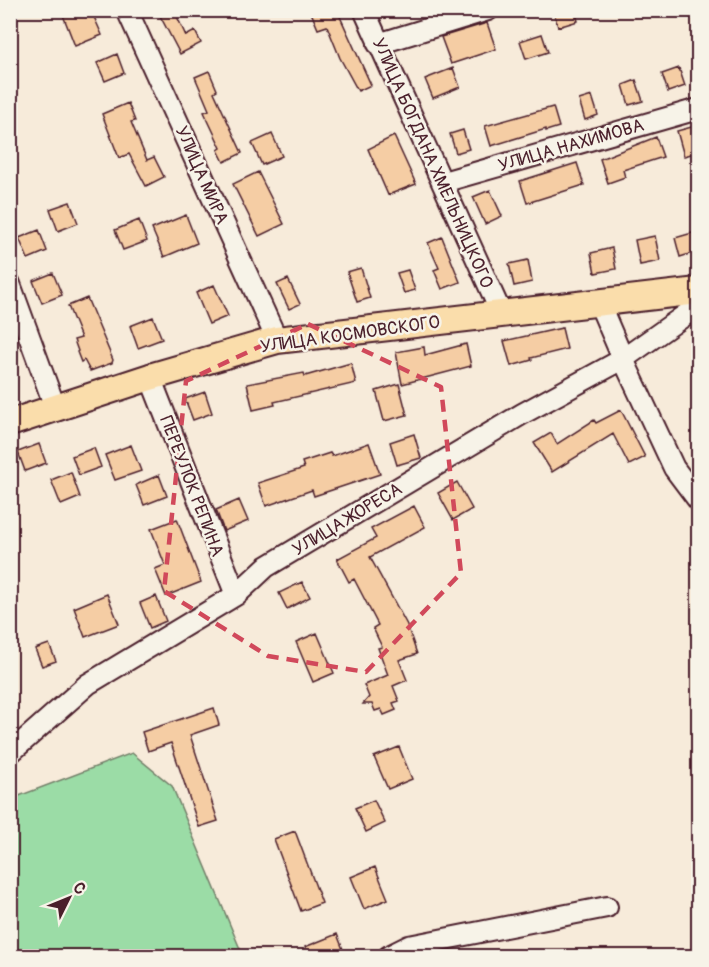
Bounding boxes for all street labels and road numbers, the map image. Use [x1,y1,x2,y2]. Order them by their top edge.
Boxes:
street label: УЛИЦА БОГДАНА ХМЕЛЬНИЦКОГО [367,35,498,292]
street label: УЛИЦА НАХИМОВА [496,114,647,177]
street label: УЛИЦА МИРА [170,122,234,228]
street label: УЛИЦА КОСМОВСКОГО [259,310,441,358]
street label: ПЕРЕУЛОК РЕПИНА [154,413,229,560]
street label: УЛИЦА ЖОРЕСА [288,477,407,561]

